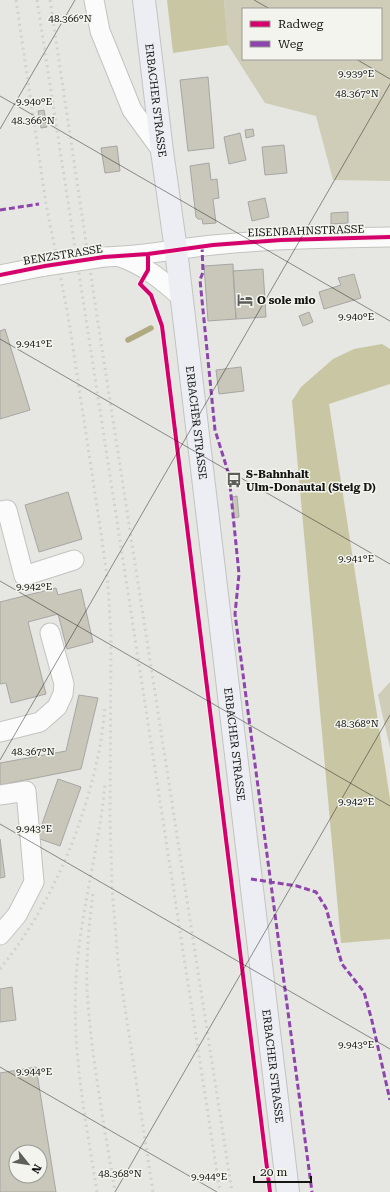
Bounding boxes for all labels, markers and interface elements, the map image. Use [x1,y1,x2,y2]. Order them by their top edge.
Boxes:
legend [242,8,382,60]
text: 48.366°N [48,13,92,24]
text: Radweg [278,17,324,31]
text: Weg [278,37,303,51]
street label: ERBACHER STRASSE [143,43,169,158]
text: 9.939°E [338,68,374,79]
text: 48.367°N [335,88,379,99]
text: 9.940°E [16,96,52,107]
text: 48.366°N [11,115,55,126]
street label: EISENBAHNSTRASSE [247,222,365,240]
street label: BENZSTRASSE [22,242,104,268]
hotel icon: O sole mio [236,291,254,309]
place label: O sole mio [257,294,316,307]
text: 9.940°E [338,311,374,322]
text: 9.941°E [16,338,52,349]
street label: ERBACHER STRASSE [183,365,210,480]
place label: S-Bahnhalt Ulm-Donautal (Steig D) [246,468,376,494]
bus stop icon: S-Bahnhalt Ulm-Donautal (Steig D) [225,471,243,489]
text: 9.941°E [338,553,374,564]
text: 9.942°E [16,581,52,592]
street label: ERBACHER STRASSE [222,687,248,802]
text: 48.368°N [335,718,379,729]
text: 48.367°N [11,746,55,757]
text: 9.942°E [338,796,374,807]
text: 9.943°E [16,823,52,834]
street label: ERBACHER STRASSE [260,1009,286,1124]
text: 9.943°E [338,1039,374,1050]
text: 9.944°E [16,1066,52,1077]
north arrow [8,1144,48,1184]
scale bar [254,1158,311,1184]
text: N [28,1162,44,1176]
text: 20 m [260,1165,287,1179]
text: 48.368°N [98,1168,142,1179]
text: 9.944°E [191,1171,227,1182]

